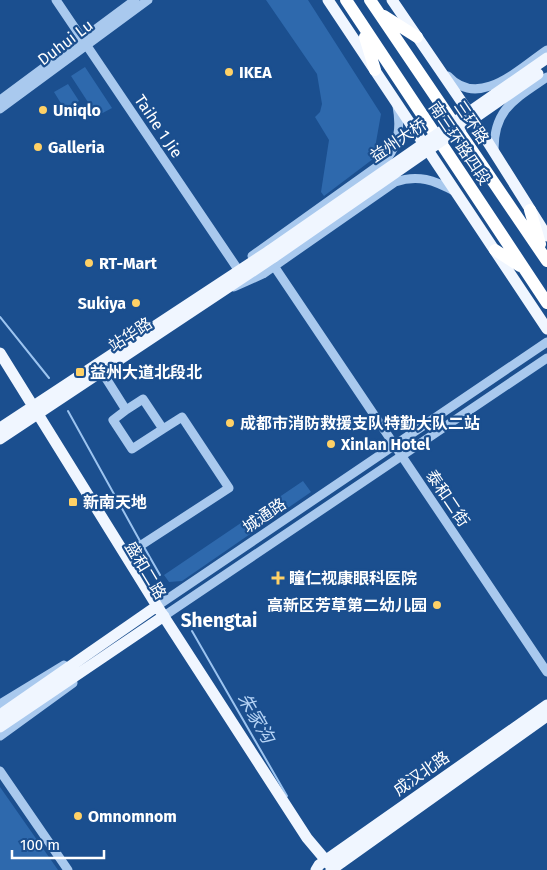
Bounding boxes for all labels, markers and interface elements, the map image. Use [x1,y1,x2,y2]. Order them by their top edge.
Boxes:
street label: Duhui Lu [34,16,97,69]
place label: IKEA [239,63,272,82]
marker: IKEA [223,66,235,78]
street label: Taihe 1 Jie [130,91,187,162]
street label: 三环路 [450,97,493,147]
street label: 南三环路四段 [425,98,494,188]
place label: Uniqlo [53,101,101,120]
marker: Uniqlo [37,104,49,116]
street label: 益州大桥 [366,115,430,166]
place label: Galleria [48,138,105,157]
marker: Galleria [32,141,44,153]
place label: RT-Mart [99,254,158,273]
marker: RT-Mart [83,257,95,269]
place label: Sukiya [78,294,126,313]
marker: Sukiya [130,297,142,309]
street label: 站华路 [105,313,156,355]
place label: 益州大道北段北 [90,363,202,382]
marker: 益州大道北段北 [74,366,86,378]
place label: 成都市消防救援支队特勤大队二站 [240,414,480,433]
marker: 成都市消防救援支队特勤大队二站 [224,417,236,429]
place label: Xinlan Hotel [340,435,430,454]
marker: Xinlan Hotel [325,438,337,450]
street label: 泰和二街 [422,466,473,530]
place label: 新南天地 [83,493,147,512]
street label: 城通路 [239,494,289,537]
marker: 新南天地 [67,496,79,508]
street label: 盛和二路 [121,538,170,603]
place label: 瞳仁视康眼科医院 [289,569,417,588]
marker: 瞳仁视康眼科医院 [271,571,285,585]
place label: 高新区芳草第二幼儿园 [267,596,427,615]
marker: 高新区芳草第二幼儿园 [431,599,443,611]
district label: Shengtai [181,609,257,632]
water label: 朱家沟 [233,689,280,749]
street label: 成汉北路 [390,747,453,800]
place label: Omnomnom [88,807,177,826]
marker: Omnomnom [72,810,84,822]
scale bar [12,828,105,860]
text: 100 m [20,836,60,854]

